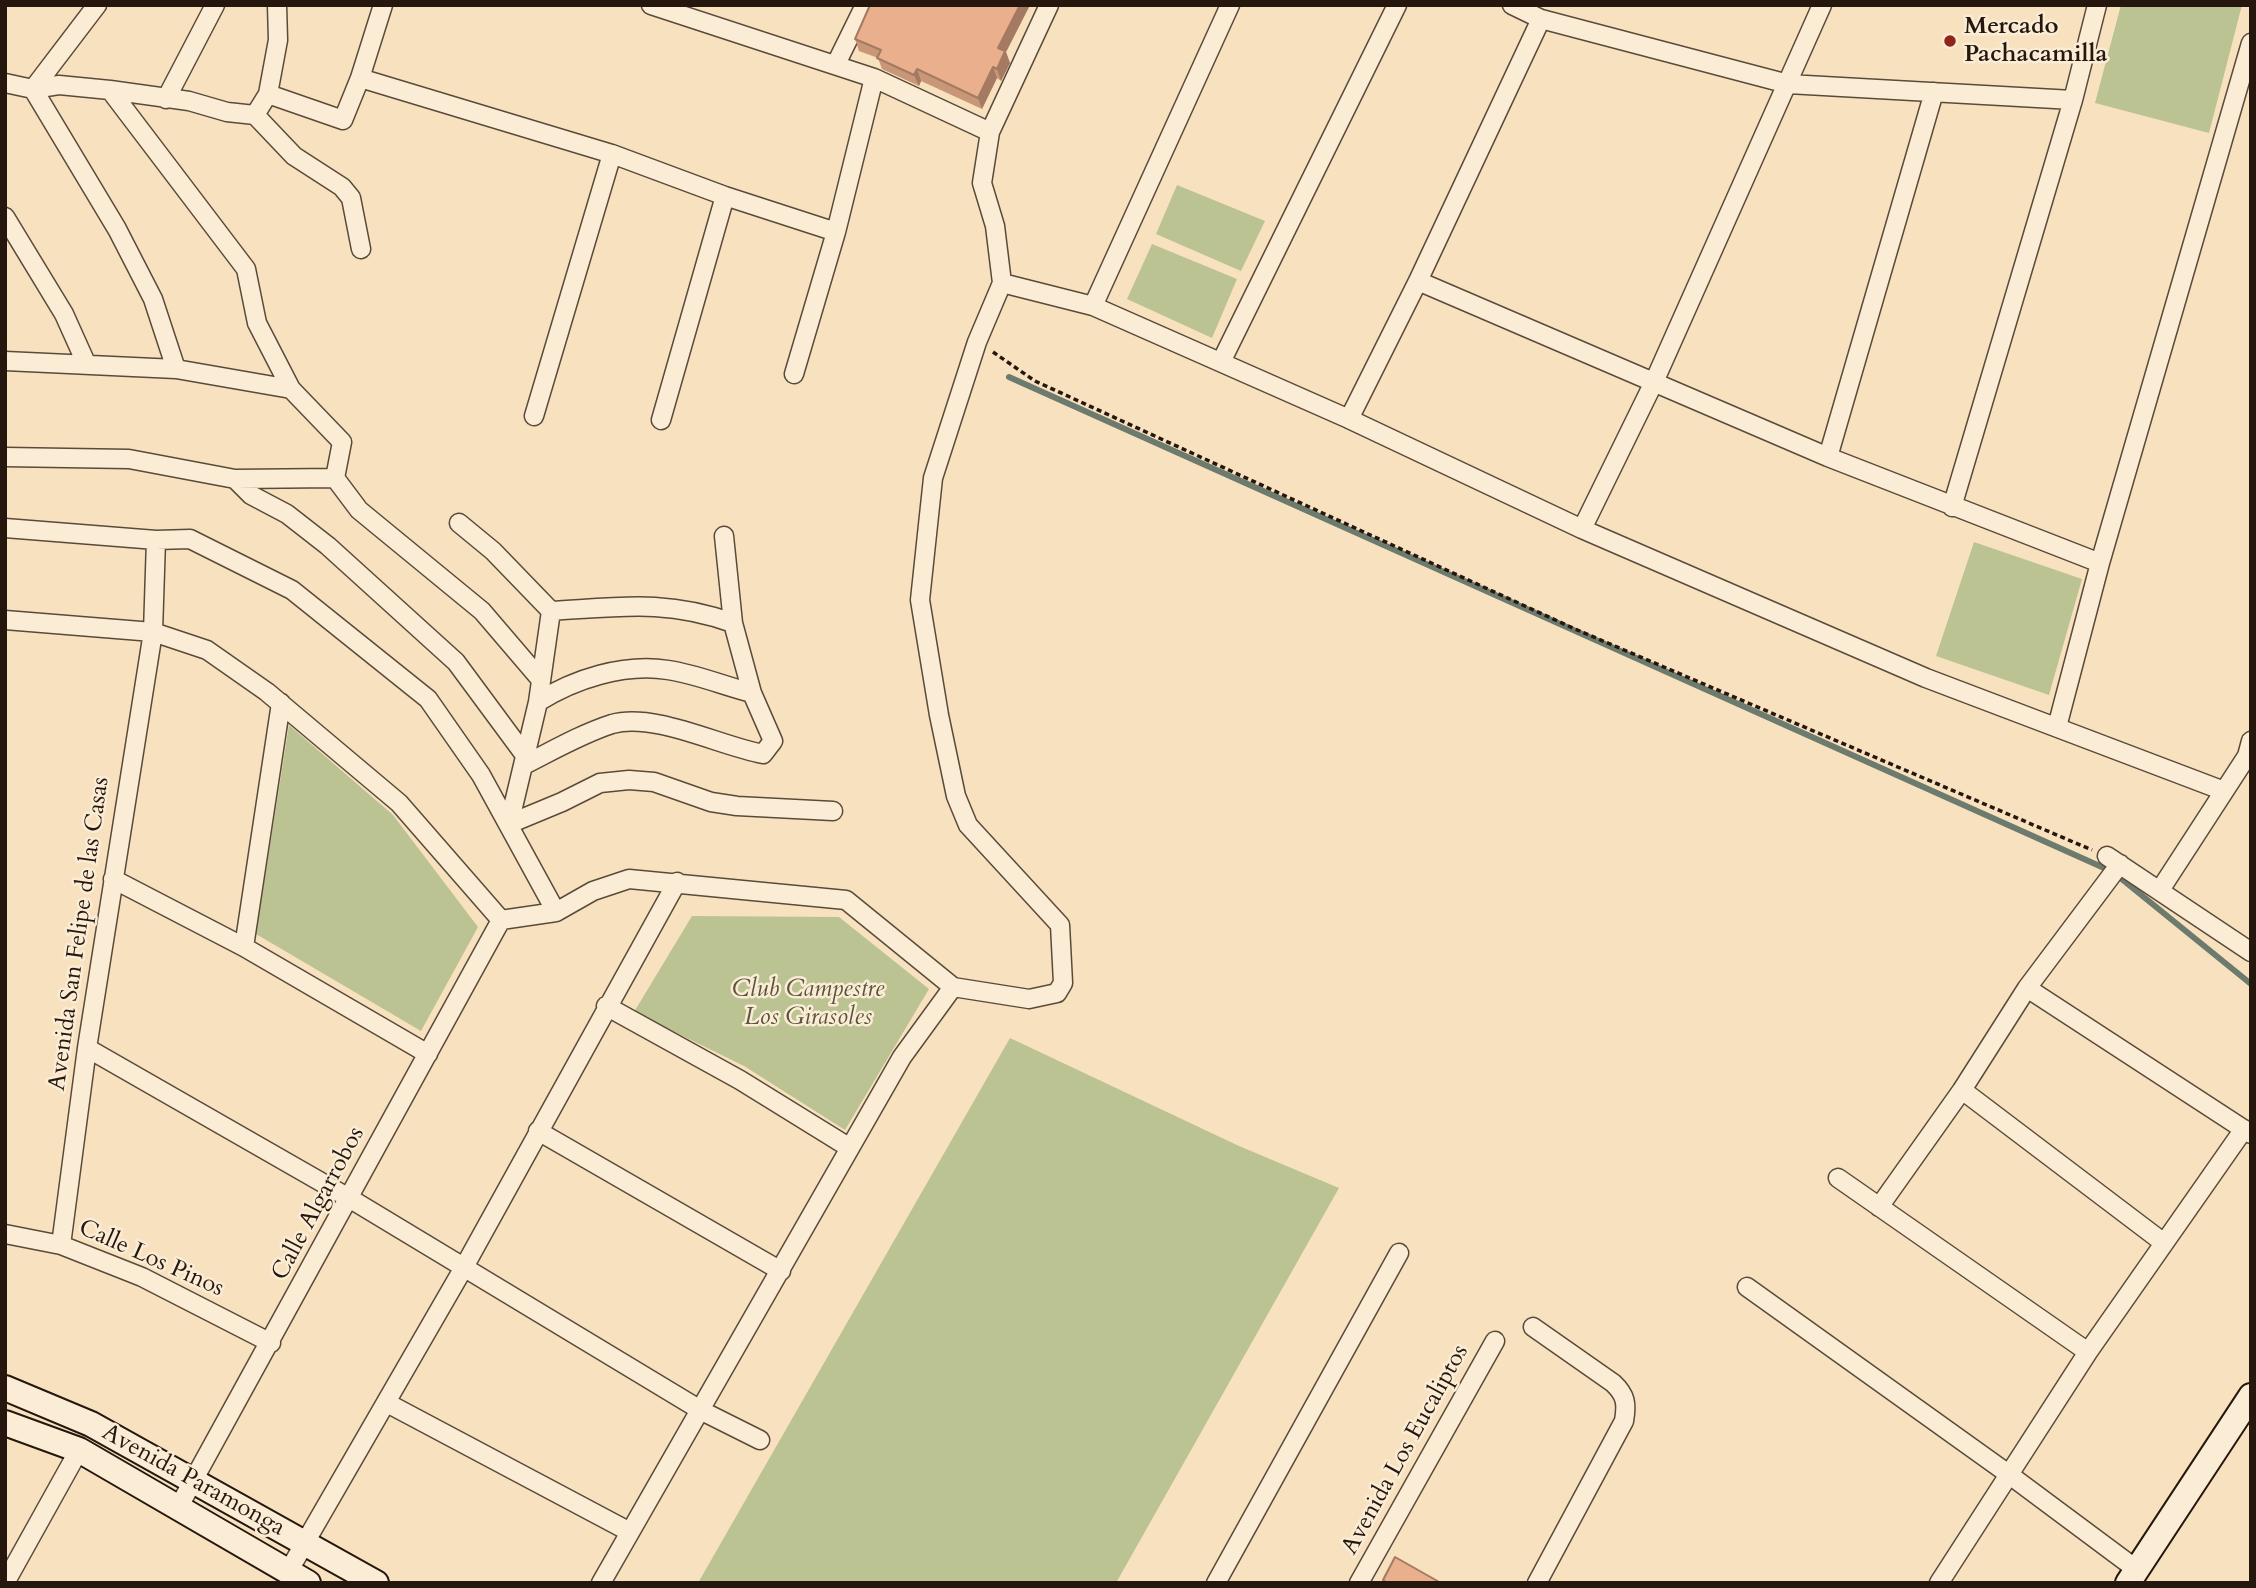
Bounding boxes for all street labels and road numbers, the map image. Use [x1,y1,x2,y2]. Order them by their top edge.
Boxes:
street label: Avenida San Felipe de las Casas [44,775,116,1093]
street label: Calle Algarrobos [266,1122,372,1286]
street label: Calle Los Pinos [74,1214,228,1304]
street label: Avenida Los Eucaliptos [1336,1340,1476,1560]
street label: Avenida Paramonga [97,1419,289,1543]

